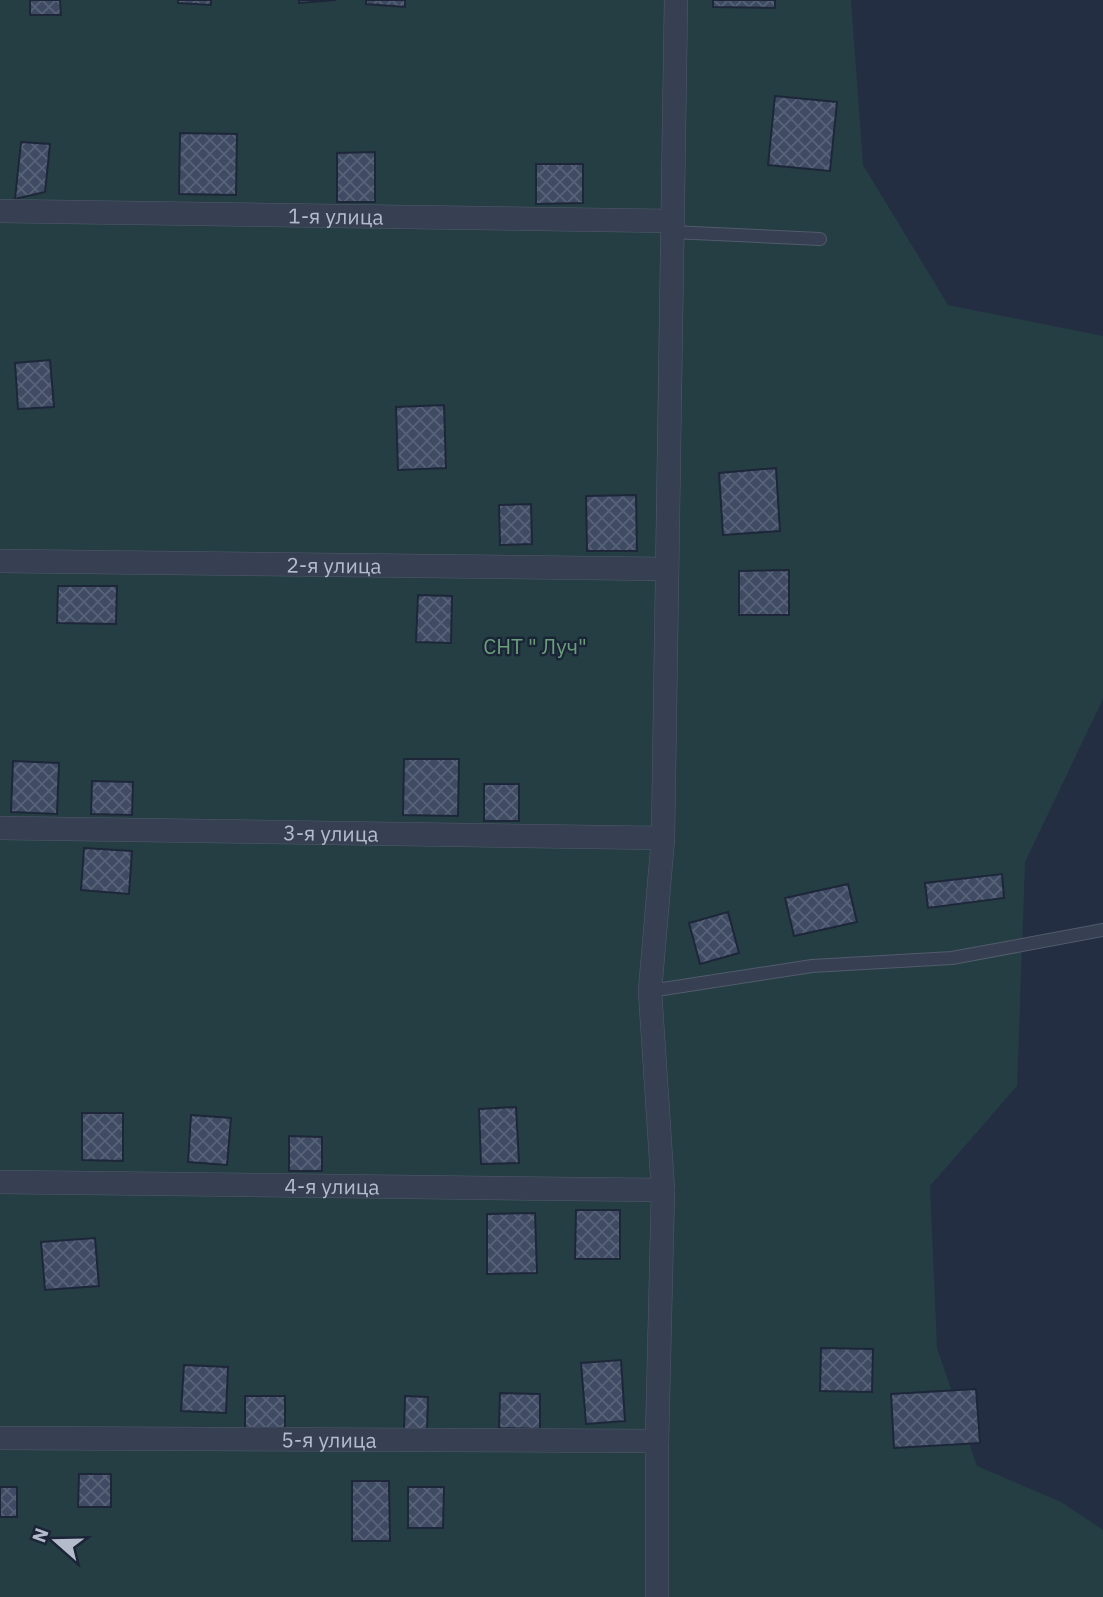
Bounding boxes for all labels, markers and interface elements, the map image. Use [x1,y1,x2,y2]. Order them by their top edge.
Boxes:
street label: 1-я улица [288,201,384,231]
street label: 2-я улица [286,550,382,580]
park label: СНТ " Луч" [483,632,587,660]
street label: 3-я улица [283,818,379,848]
street label: 4-я улица [284,1171,380,1201]
street label: 5-я улица [281,1425,377,1454]
north arrow [21,1506,91,1576]
text: N [26,1525,54,1546]

